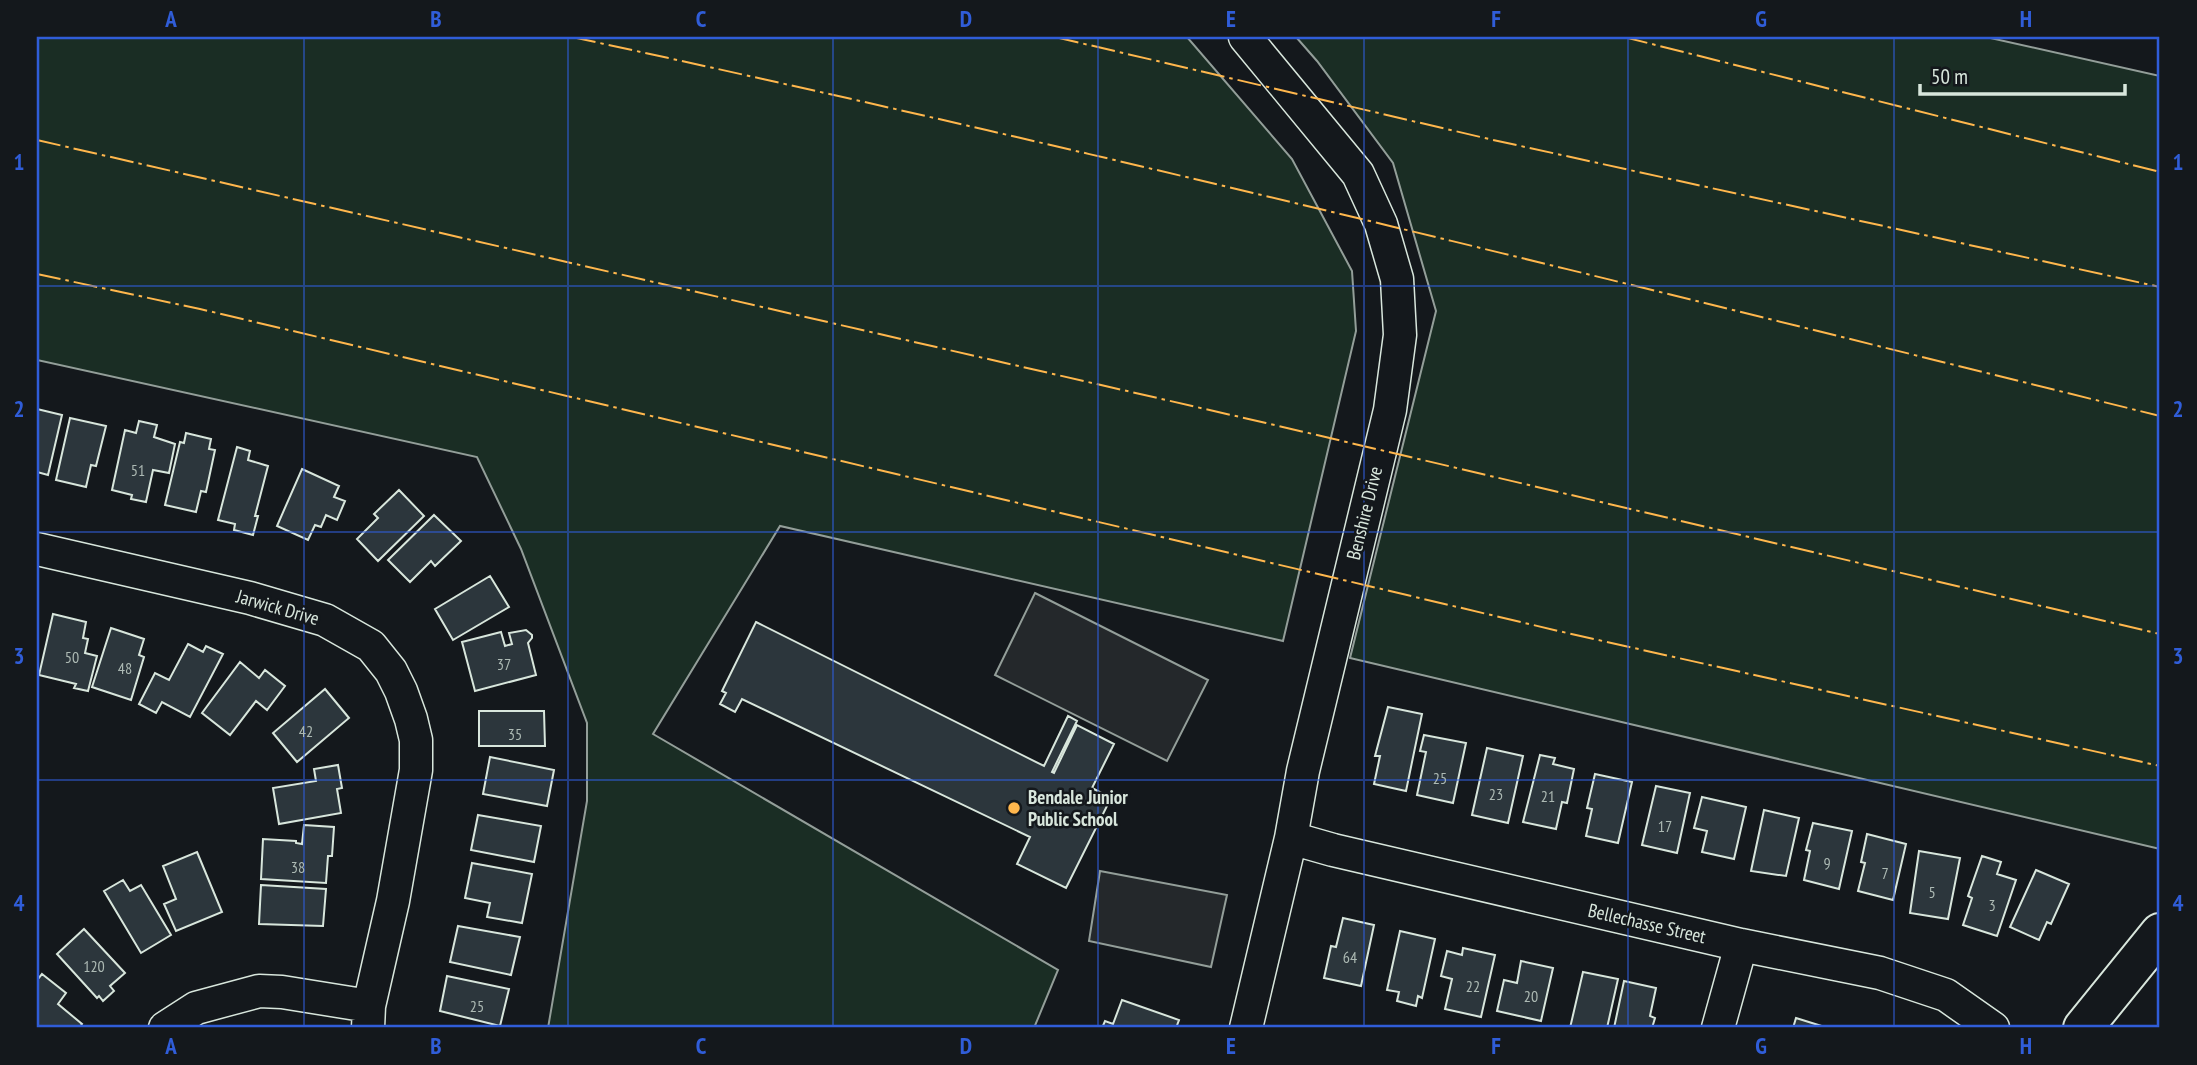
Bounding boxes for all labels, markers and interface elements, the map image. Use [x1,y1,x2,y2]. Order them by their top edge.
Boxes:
text: A [164,4,177,33]
text: B [430,4,442,33]
text: C [696,4,707,33]
text: D [960,4,972,33]
text: E [1226,4,1236,33]
text: F [1491,4,1501,33]
text: G [1755,4,1767,33]
text: H [2020,4,2032,33]
scale bar [1920,52,2125,96]
text: 50 m [1931,63,1968,90]
text: 1 [14,147,25,176]
text: 1 [2173,147,2184,176]
text: 2 [14,394,25,423]
text: 2 [2173,394,2184,423]
house number: 51 [131,460,145,480]
street label: Benshire Drive [1341,464,1387,562]
street label: Jarwick Drive [233,583,322,630]
text: 3 [14,641,25,670]
text: 3 [2173,641,2184,670]
house number: 50 [65,647,79,667]
house number: 37 [497,654,511,674]
house number: 48 [118,658,132,678]
house number: 42 [299,721,313,741]
house number: 35 [508,724,522,744]
house number: 25 [1433,768,1447,788]
house number: 23 [1489,784,1503,804]
place label: Bendale Junior Public School [1028,785,1128,831]
house number: 21 [1541,786,1555,806]
marker: Bendale Junior Public School [1006,800,1022,816]
house number: 17 [1658,816,1672,836]
house number: 9 [1823,853,1831,873]
house number: 38 [291,857,305,877]
house number: 7 [1881,863,1889,883]
house number: 5 [1928,882,1936,902]
text: 4 [14,888,25,917]
text: 4 [2173,888,2184,917]
house number: 3 [1988,895,1996,915]
street label: Bellechasse Street [1586,898,1709,948]
house number: 64 [1343,947,1357,967]
house number: 120 [83,956,105,976]
house number: 22 [1466,976,1480,996]
house number: 20 [1524,986,1538,1006]
house number: 25 [470,996,484,1016]
text: A [164,1031,177,1060]
text: B [430,1031,442,1060]
text: C [696,1031,707,1060]
text: D [960,1031,972,1060]
text: E [1226,1031,1236,1060]
text: F [1491,1031,1501,1060]
text: G [1755,1031,1767,1060]
text: H [2020,1031,2032,1060]

